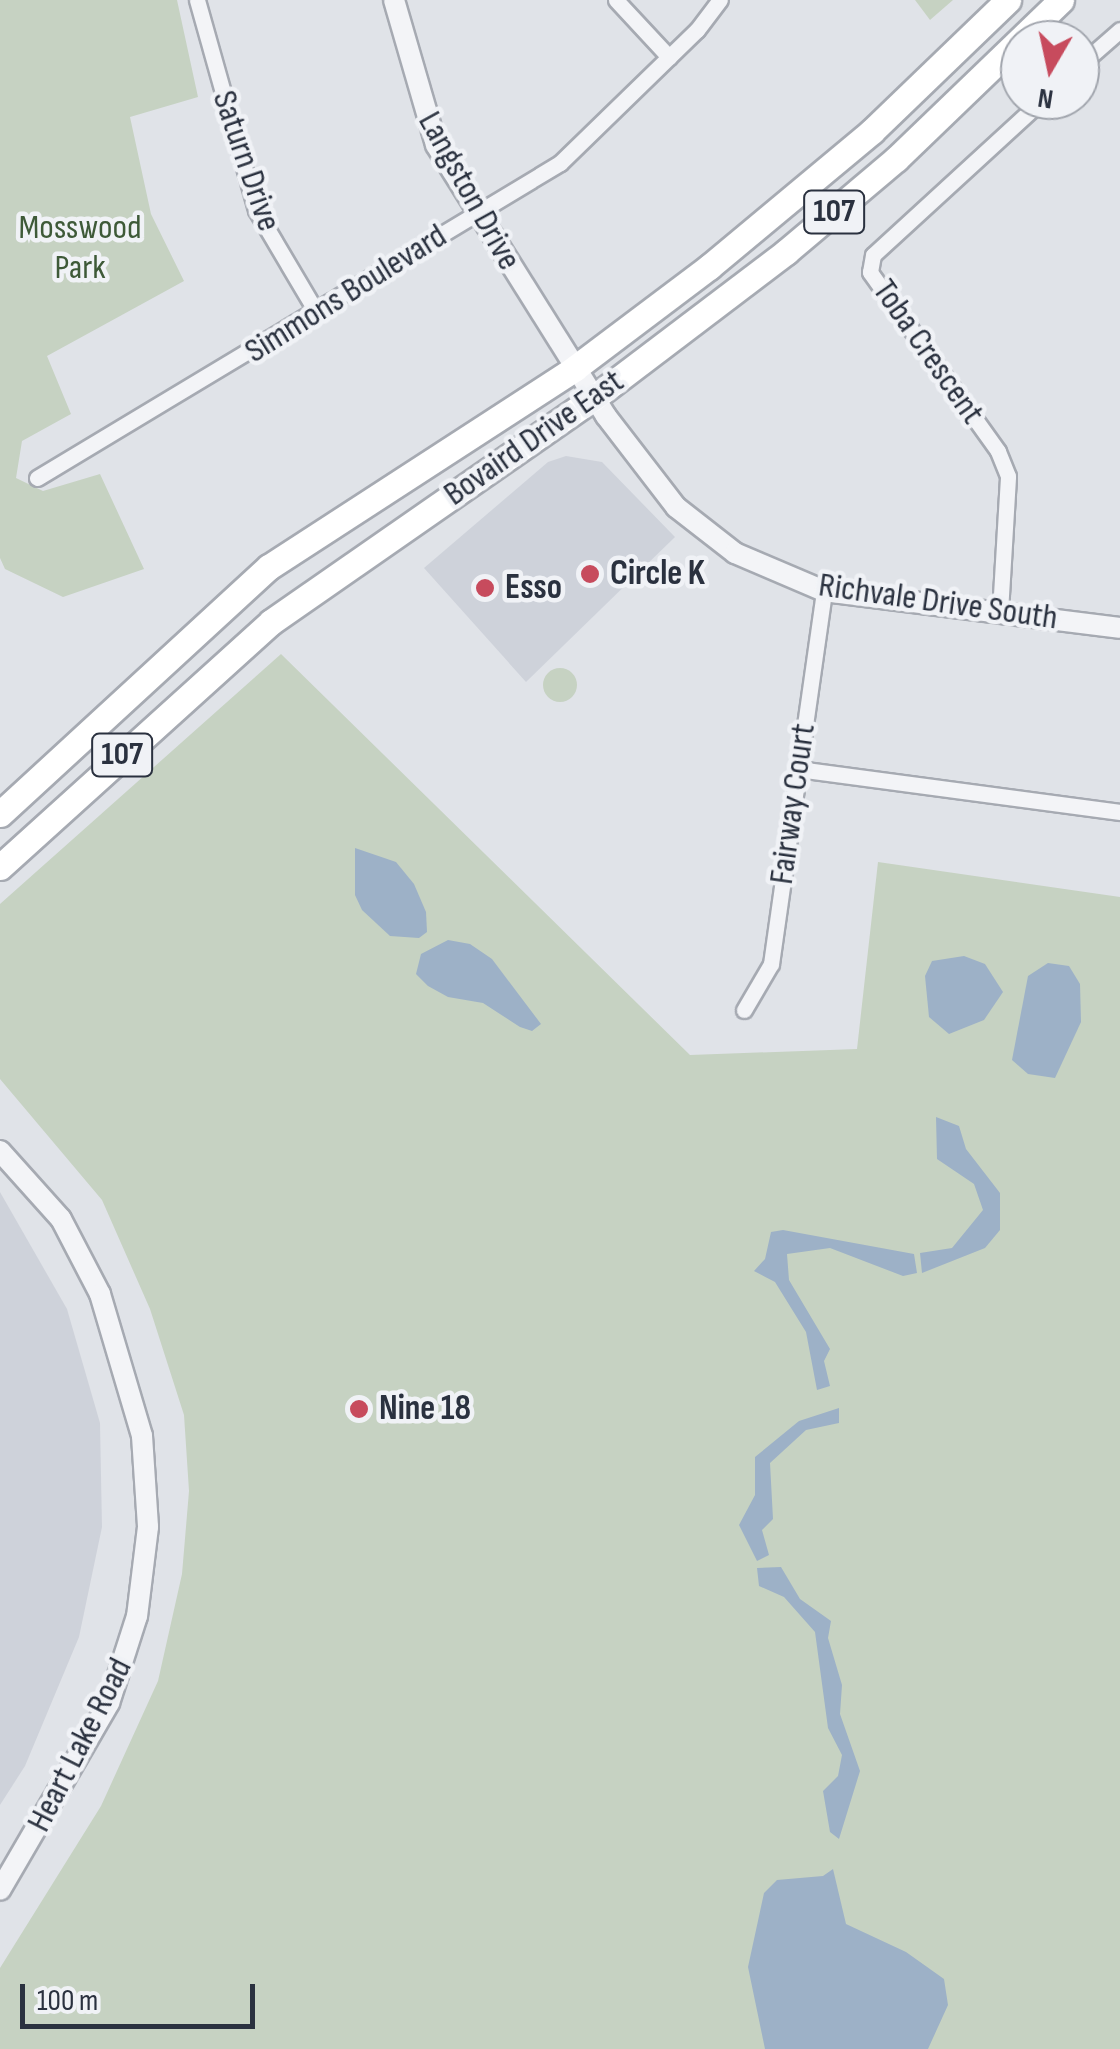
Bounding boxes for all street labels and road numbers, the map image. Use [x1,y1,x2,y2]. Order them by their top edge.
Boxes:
street label: Saturn Drive [202,85,290,237]
street label: Langston Drive [408,105,530,277]
road number: 107 [802,185,866,239]
street label: Simmons Boulevard [237,215,455,373]
street label: Toba Crescent [863,272,993,432]
street label: Bovaird Drive East [436,361,632,515]
street label: Richvale Drive South [816,564,1060,640]
street label: Fairway Court [761,721,825,887]
road number: 107 [90,728,154,782]
street label: Heart Lake Road [18,1651,142,1839]

